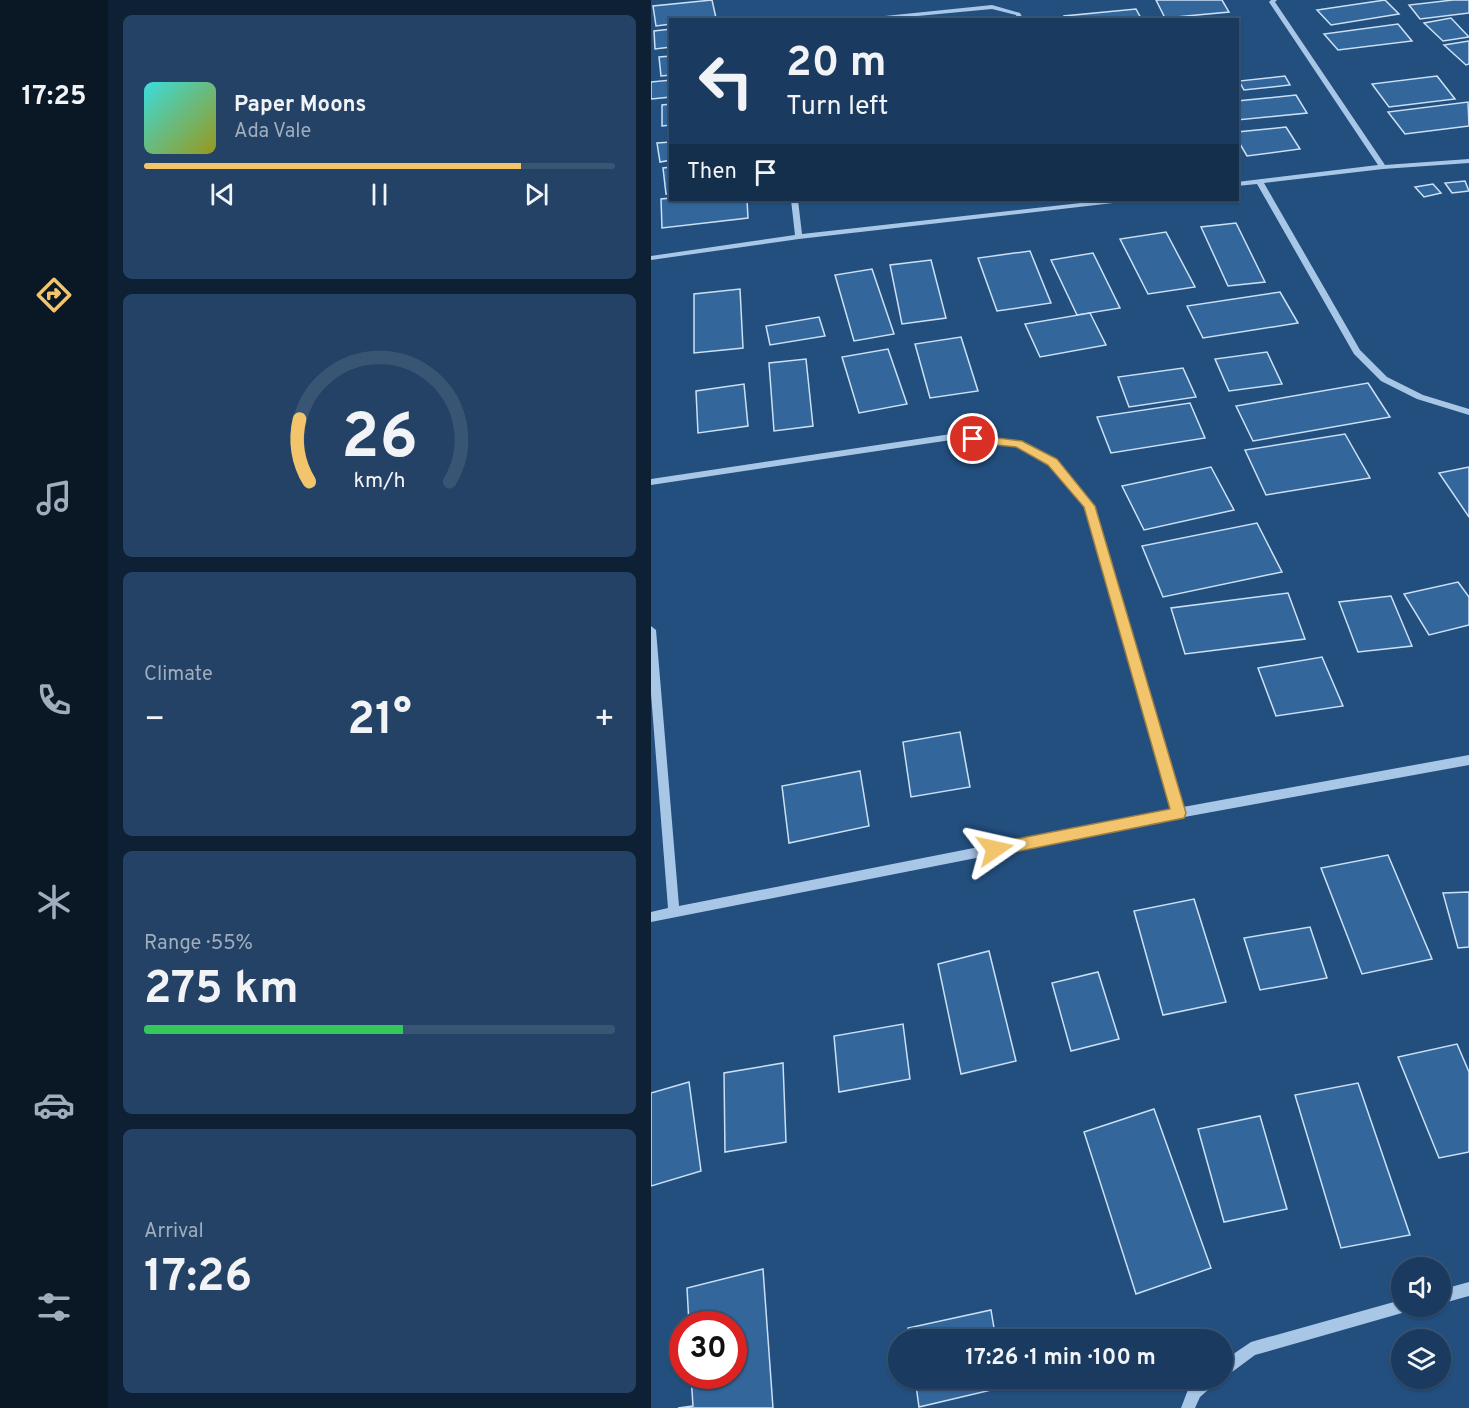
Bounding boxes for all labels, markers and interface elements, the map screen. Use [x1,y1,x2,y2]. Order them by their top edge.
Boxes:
text: 20 m [786,38,887,91]
icon: left [687,42,765,120]
text: 17:25 [22,80,86,114]
text: Turn left [786,90,888,124]
text: Paper Moons [234,92,366,119]
text: Ada Vale [234,119,311,145]
icon: arrive [749,156,782,189]
text: Then [687,159,737,186]
icon: previous [206,178,239,211]
icon: pause [363,178,396,211]
icon: next [520,178,553,211]
icon: directions [33,274,75,316]
text: 26 [341,402,418,481]
pin [947,413,998,464]
icon: arrive [956,422,989,455]
text: km/h [353,469,406,496]
icon: music [33,477,75,519]
text: Climate [144,662,213,688]
icon: phone [33,679,75,721]
text: 21° [347,693,412,750]
text: − [144,700,165,742]
text: + [594,700,615,742]
position arrow [963,817,1027,881]
icon: climate [33,881,75,923]
text: Range · 55% [144,931,253,957]
text: 275 km [144,962,299,1019]
icon: car [33,1084,75,1126]
text: Arrival [144,1219,204,1245]
text: 17:26 [144,1250,252,1307]
map controls [1391,1257,1451,1389]
button: sound [1391,1257,1451,1317]
icon: filters [33,1286,75,1328]
speed limit sign: 30 [669,1311,747,1389]
button: layers [1391,1329,1451,1389]
text: 17:26 · 1 min · 100 m [965,1345,1156,1372]

